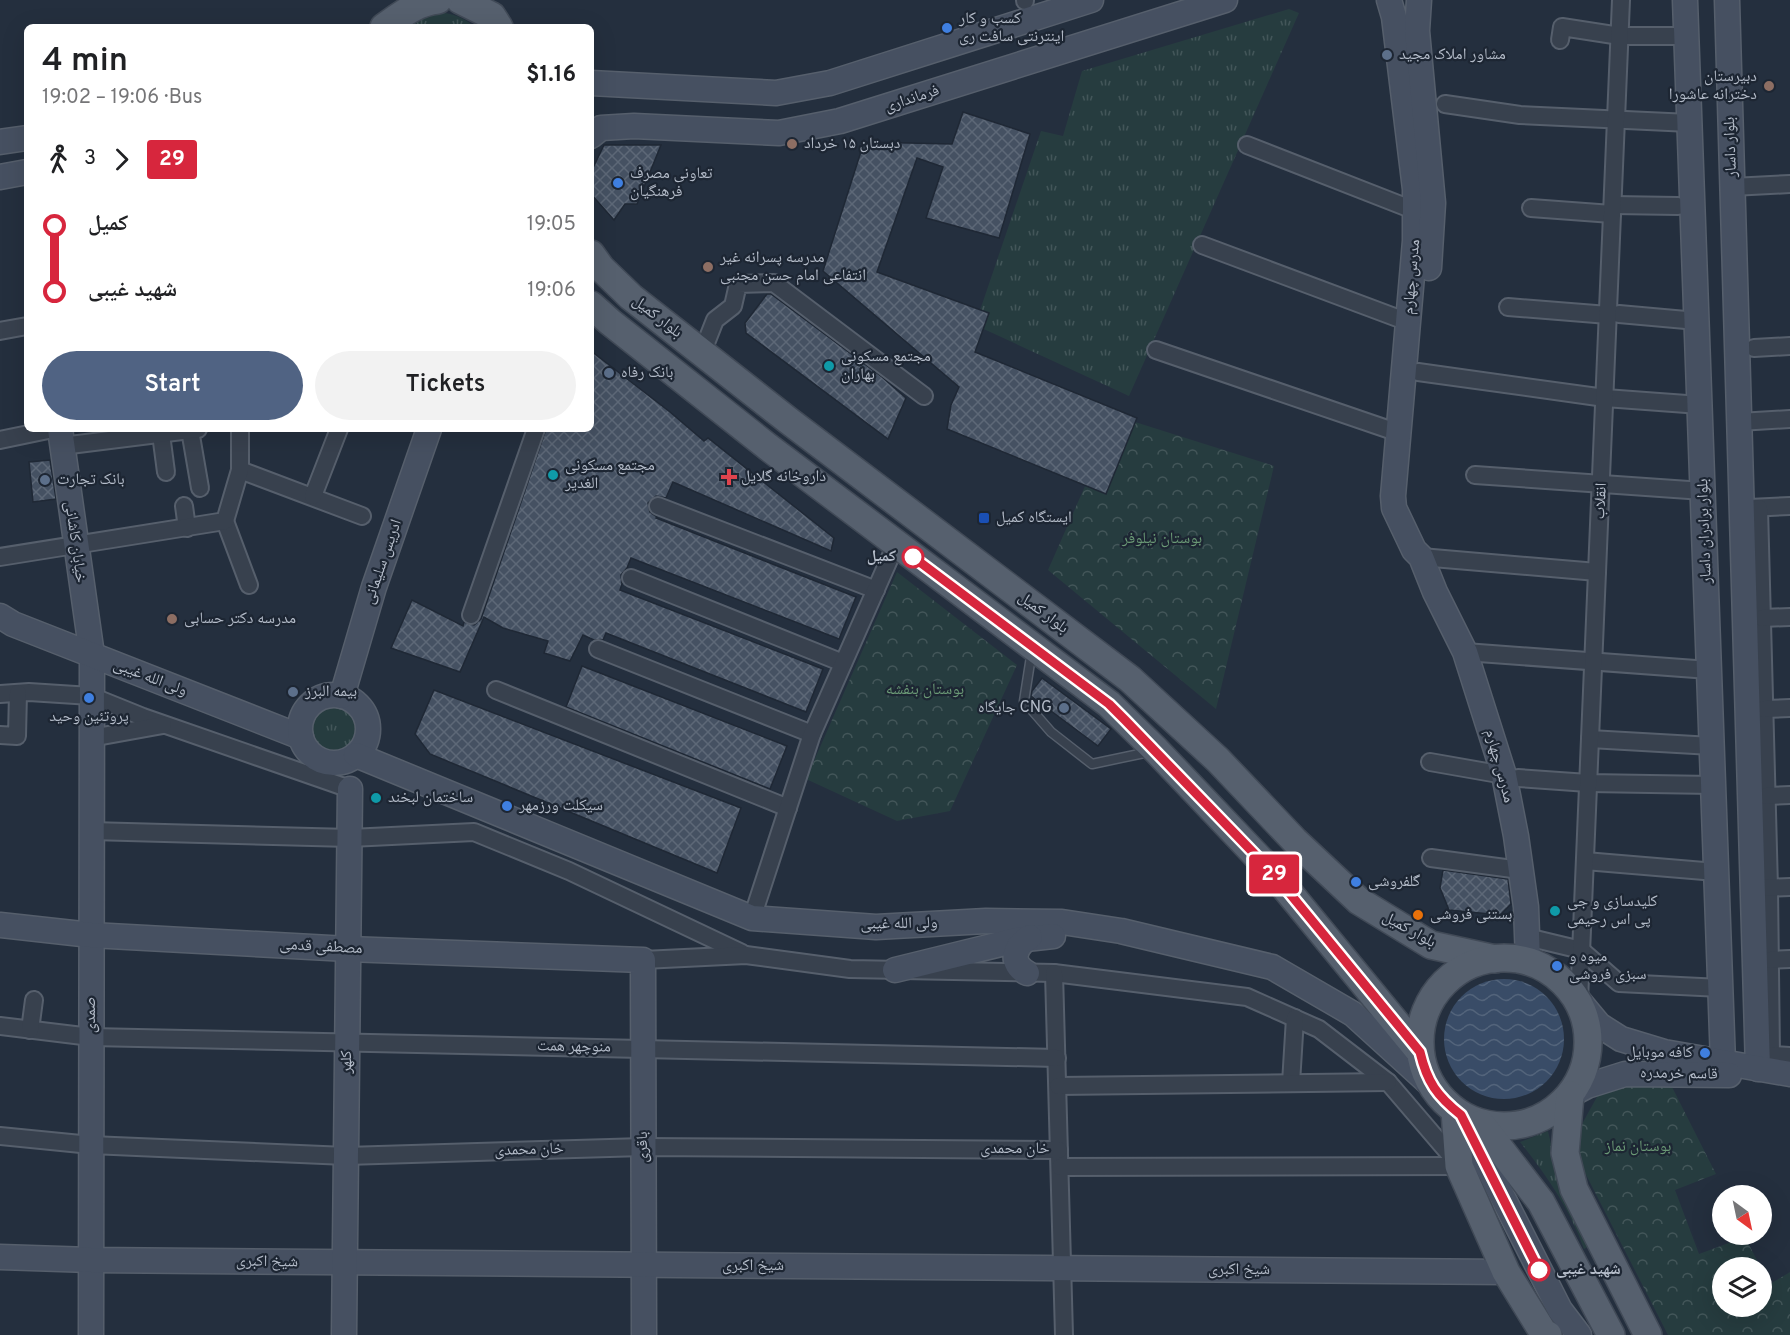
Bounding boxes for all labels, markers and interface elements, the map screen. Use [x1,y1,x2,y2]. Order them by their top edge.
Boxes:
place label: کسب و کار اینترنتی سافت ری [958,9,1064,47]
marker: کسب و کار اینترنتی سافت ری [940,21,954,35]
text: 4 min [42,41,128,83]
place label: مشاور املاک مجید [1399,45,1506,65]
marker: مشاور املاک مجید [1380,48,1394,62]
text: $1.16 [526,62,576,89]
place label: دبیرستان دخترانه عاشورا [1669,67,1757,105]
marker: دبیرستان دخترانه عاشورا [1762,79,1776,93]
street label: فرمانداری [882,81,942,117]
text: 19:02 – 19:06 · Bus [42,85,202,111]
street label: بلوار داسار [1720,116,1742,179]
place label: دبستان ۱۵ خرداد [804,134,900,154]
marker: دبستان ۱۵ خرداد [785,137,799,151]
icon: walk [42,143,75,176]
icon: forward [105,143,138,176]
text: 3 [84,146,96,172]
text: 29 [159,146,185,173]
place label: تعاونی مصرف فرهنگیان [630,164,713,202]
marker: تعاونی مصرف فرهنگیان [611,176,625,190]
text: کمیل [88,211,128,238]
text: 19:05 [527,212,576,238]
street label: مدرس چهارم [1399,239,1425,315]
place label: مدرسه پسرانه غیر انتفاعی امام حسن مجنبی [719,248,866,286]
marker: مدرسه پسرانه غیر انتفاعی امام حسن مجنبی [701,260,715,274]
text: شهید غیبی [88,277,177,304]
text: 19:06 [527,278,576,304]
street label: بلوار کمیل [628,291,686,343]
place label: مجتمع مسکونی بهاران [841,347,931,385]
button: Start [42,351,303,420]
button: Tickets [315,351,576,420]
marker: مجتمع مسکونی بهاران [822,359,836,373]
place label: بانک رفاه [621,363,674,383]
marker: بانک رفاه [602,366,616,380]
place label: مجتمع مسکونی الغدیر [564,456,655,494]
place label: داروخانه گلایل [741,467,826,487]
marker: مجتمع مسکونی الغدیر [546,468,560,482]
place label: بانک تجارت [57,470,125,490]
marker: داروخانه گلایل [722,470,736,484]
marker: بانک تجارت [38,473,52,487]
street label: بلوار برادران داسار [1693,478,1717,585]
street label: انقلاب [1590,482,1612,520]
street label: خیابان کاشانی [59,500,91,584]
place label: ایستگاه کمیل [996,508,1072,528]
marker: ایستگاه کمیل [977,511,991,525]
street label: ادریس سلیمانی [359,517,407,607]
park label: بوستان نیلوفر [1121,529,1202,549]
marker: کمیل [902,546,924,568]
place label: کمیل [867,547,896,567]
street label: بلوار کمیل [1014,588,1072,638]
place label: مدرسه دکتر حسابی [184,609,296,629]
marker: مدرسه دکتر حسابی [165,612,179,626]
street label: ولی الله غیبی [110,655,190,701]
park label: بوستان بنفشه [886,680,964,700]
place label: بیمه البرز [304,682,357,702]
marker: بیمه البرز [286,685,300,699]
marker: پروتئین وحید [82,691,96,705]
place label: جایگاه CNG [978,698,1052,718]
marker: جایگاه CNG [1057,701,1071,715]
place label: پروتئین وحید [49,707,129,727]
street label: مدرس چهارم [1480,727,1518,805]
place label: ساختمان لبخند [388,788,473,808]
marker: ساختمان لبخند [369,791,383,805]
place label: سیکلت ورزمهر [518,796,603,816]
marker: سیکلت ورزمهر [500,799,514,813]
line badge: 29 [1247,854,1301,894]
text: 29 [1261,861,1287,888]
place label: گلفروشی [1368,872,1421,892]
marker: گلفروشی [1349,875,1363,889]
place label: کلیدسازی و جی پی اس رحیمی [1567,892,1658,930]
marker: کلیدسازی و جی پی اس رحیمی [1548,904,1562,918]
place label: بستنی فروشی [1430,905,1512,925]
street label: بلوار کمیل [1379,907,1439,953]
marker: بستنی فروشی [1411,908,1425,922]
street label: ولی الله غیبی [860,913,938,935]
street label: مصطفی قدمی [279,935,363,959]
place label: میوه و سبزی فروشی [1569,947,1647,985]
marker: میوه و سبزی فروشی [1550,959,1564,973]
street label: صمدی [81,997,101,1033]
street label: منوچهر همت [537,1036,611,1058]
place label: کافه موبایل [1626,1043,1693,1063]
marker: کافه موبایل [1698,1046,1712,1060]
street label: کلهر [337,1050,357,1075]
street label: قاسم خرمدره [1640,1063,1718,1085]
street label: باقری [633,1131,653,1163]
park label: بوستان نماز [1604,1137,1671,1157]
street label: خان محمدی [494,1139,564,1161]
street label: خان محمدی [980,1139,1050,1159]
north arrow [1712,1185,1772,1245]
map controls [1712,1185,1772,1317]
street label: شیخ اکبری [236,1251,298,1273]
street label: شیخ اکبری [722,1256,784,1276]
button: layers [1712,1257,1772,1317]
marker: شهید غیبی [1528,1259,1550,1281]
street label: شیخ اکبری [1208,1260,1270,1280]
place label: شهید غیبی [1556,1260,1621,1280]

